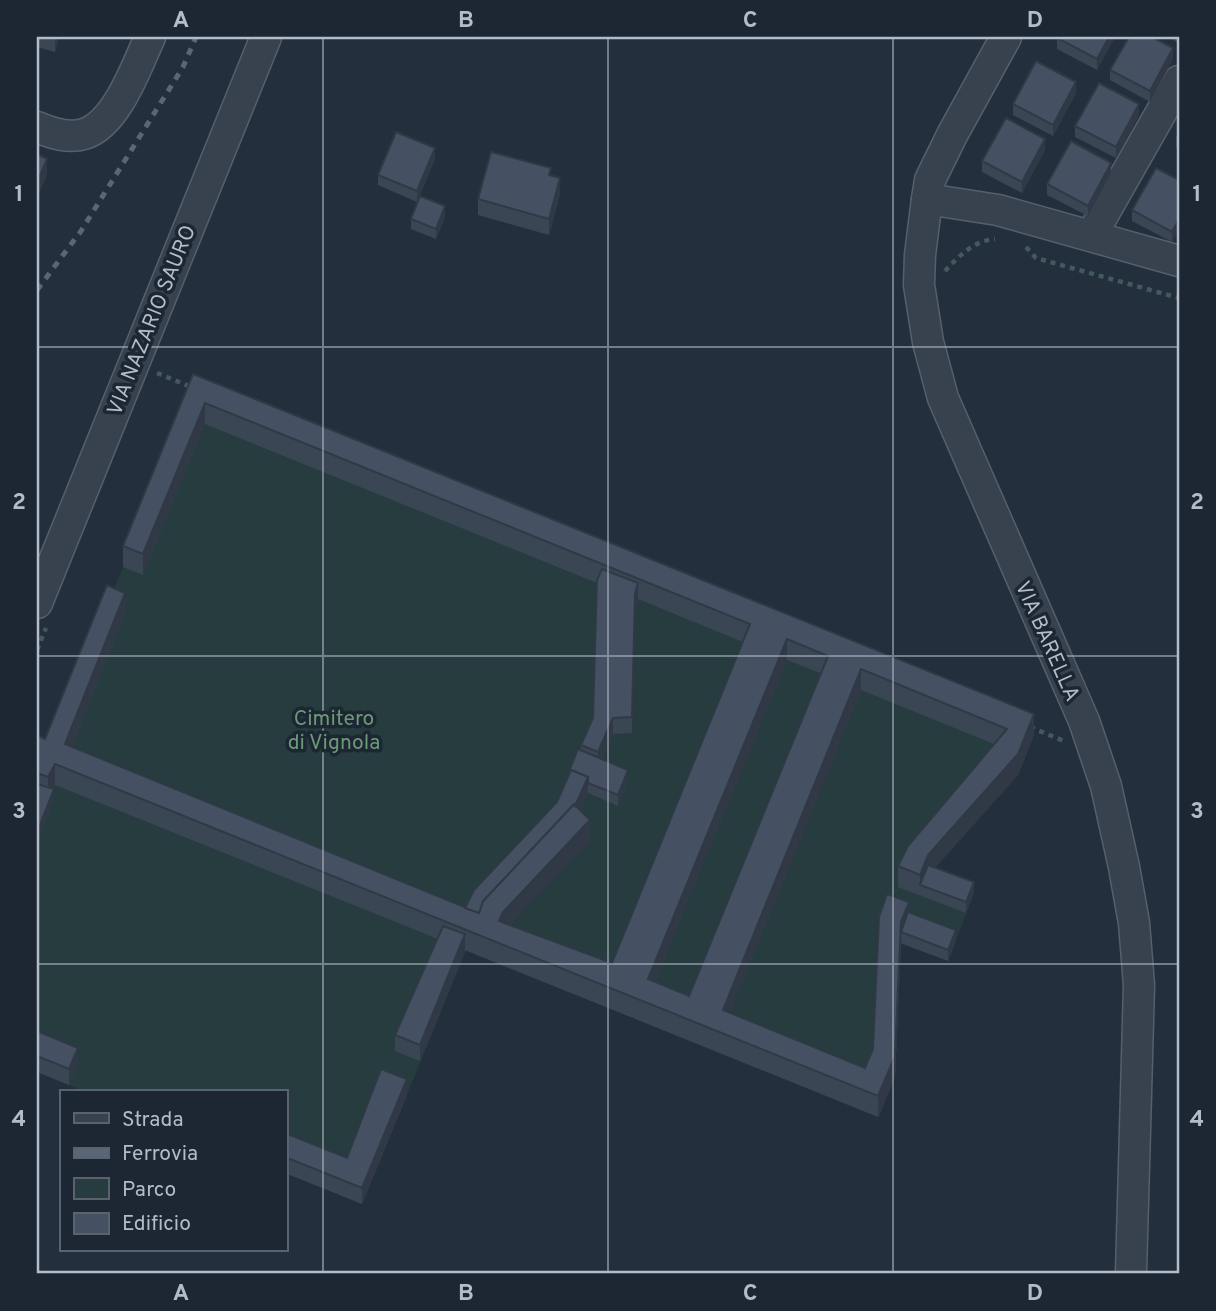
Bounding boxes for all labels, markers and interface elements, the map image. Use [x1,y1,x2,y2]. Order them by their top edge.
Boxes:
text: A [173,7,189,36]
text: B [458,7,474,36]
text: C [743,7,757,36]
text: D [1027,7,1043,36]
text: 1 [14,181,24,210]
text: 1 [1192,181,1202,210]
street label: VIA NAZARIO SAURO [102,221,203,420]
text: 2 [12,489,26,518]
text: 2 [1190,489,1204,518]
street label: VIA BARELLA [1008,577,1085,706]
park label: Cimitero di Vignola [288,706,380,757]
text: 3 [12,798,26,827]
text: 3 [1190,798,1204,827]
legend [60,1090,287,1252]
text: 4 [12,1106,26,1135]
text: 4 [1190,1106,1204,1135]
text: Strada [122,1107,183,1134]
text: Ferrovia [122,1141,198,1168]
text: Parco [122,1177,176,1204]
text: Edificio [122,1211,191,1238]
text: A [173,1280,189,1309]
text: B [458,1280,474,1309]
text: C [743,1280,757,1309]
text: D [1027,1280,1043,1309]

